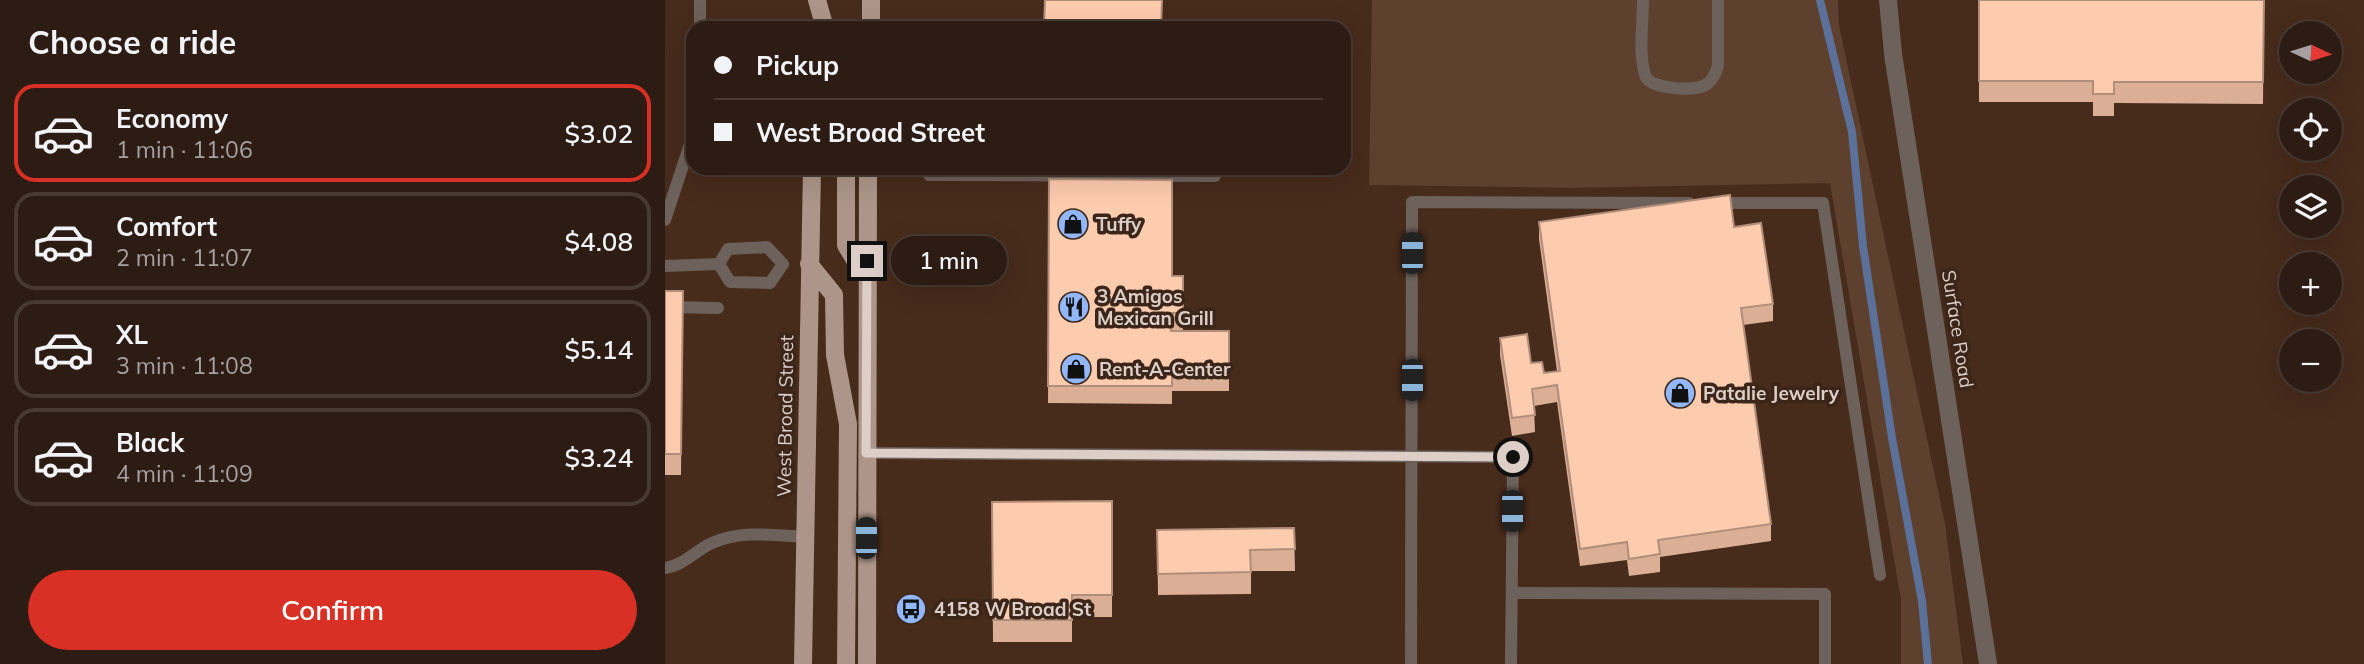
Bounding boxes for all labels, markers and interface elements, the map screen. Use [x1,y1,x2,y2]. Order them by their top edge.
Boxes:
north arrow [2279,21,2341,84]
map controls [2279,21,2342,392]
text: Choose a ride [28,22,236,62]
text: Pickup [756,49,839,82]
button: locate [2279,98,2342,161]
icon: car [32,102,95,165]
text: Economy [116,102,228,135]
text: West Broad Street [756,116,985,149]
text: $3.02 [564,117,633,150]
text: 1 min · 11:06 [116,135,253,164]
button: layers [2279,175,2342,238]
shop icon: Tuffy [1056,207,1090,241]
icon: car [32,210,95,273]
text: Comfort [116,210,217,243]
place label: Tuffy [1096,212,1142,236]
text: $4.08 [564,225,633,258]
car [1402,232,1423,274]
callout: 1 min [892,236,1007,286]
text: 2 min · 11:07 [116,243,253,272]
route end [851,245,883,277]
text: 1 min [919,246,979,275]
button: + [2279,252,2342,315]
street label: Surface Road [1937,268,1979,390]
place label: 3 Amigos Mexican Grill [1097,284,1214,330]
restaurant icon: 3 Amigos Mexican Grill [1057,290,1091,324]
icon: car [32,318,95,381]
text: XL [116,318,148,351]
button: − [2279,329,2342,392]
text: $5.14 [564,333,633,366]
street label: West Broad Street [772,334,798,497]
text: 3 min · 11:08 [116,351,253,380]
shop icon: Rent-A-Center [1059,352,1093,386]
place label: Rent-A-Center [1099,357,1231,381]
car [1402,359,1423,401]
shop icon: Patalie Jewelry [1663,376,1697,410]
place label: Patalie Jewelry [1703,381,1840,405]
icon: car [32,426,95,489]
text: Black [116,426,184,459]
text: $3.24 [564,441,633,474]
route start [1497,441,1529,473]
text: 4 min · 11:09 [116,459,253,488]
car [1502,490,1523,532]
car [856,517,877,559]
button: Confirm [28,570,637,650]
bus stop icon: 4158 W Broad St [894,592,928,626]
place label: 4158 W Broad St [934,597,1091,621]

